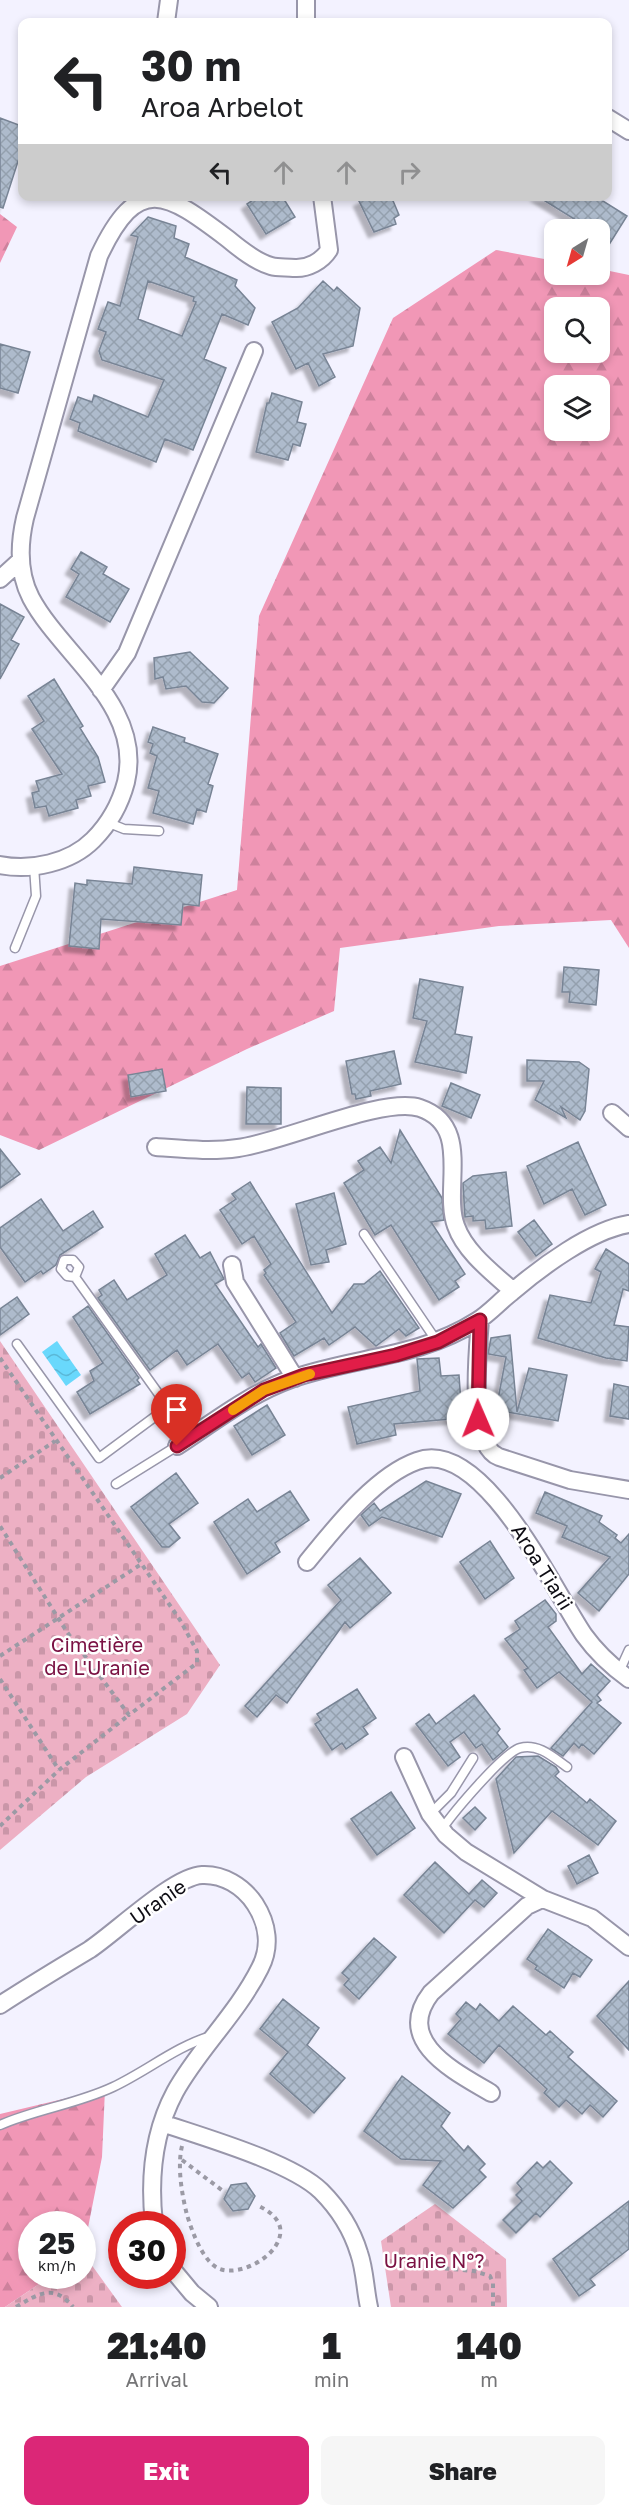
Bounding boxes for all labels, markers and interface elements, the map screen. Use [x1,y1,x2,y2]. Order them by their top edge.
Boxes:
text: 30 m [141,40,241,90]
icon: left [42,42,120,120]
text: Aroa Arbelot [141,91,304,123]
icon: left [204,156,237,189]
icon: ahead [267,156,300,189]
icon: ahead [330,156,363,189]
icon: right [393,156,426,189]
north arrow [544,219,610,285]
map controls [544,219,610,441]
button: search [544,297,610,363]
button: layers [544,375,610,441]
pin [151,1384,202,1446]
position arrow [446,1387,510,1451]
icon: arrive [160,1393,193,1426]
street label: Aroa Tiarii [507,1519,579,1614]
park label: Cimetière de L'Uranie [44,1632,150,1679]
street label: Uranie [125,1873,190,1929]
speed limit sign: 30 [108,2211,186,2289]
text: 25 [39,2225,75,2261]
park label: Uranie N°? [384,2248,484,2272]
text: km/h [38,2256,76,2274]
text: 21:40 [107,2324,207,2367]
text: 1 [322,2324,341,2367]
text: 140 [456,2324,522,2367]
text: Arrival [126,2367,188,2391]
text: min [314,2367,349,2391]
text: m [480,2367,498,2391]
button: Exit [24,2436,309,2505]
button: Share [321,2436,605,2505]

